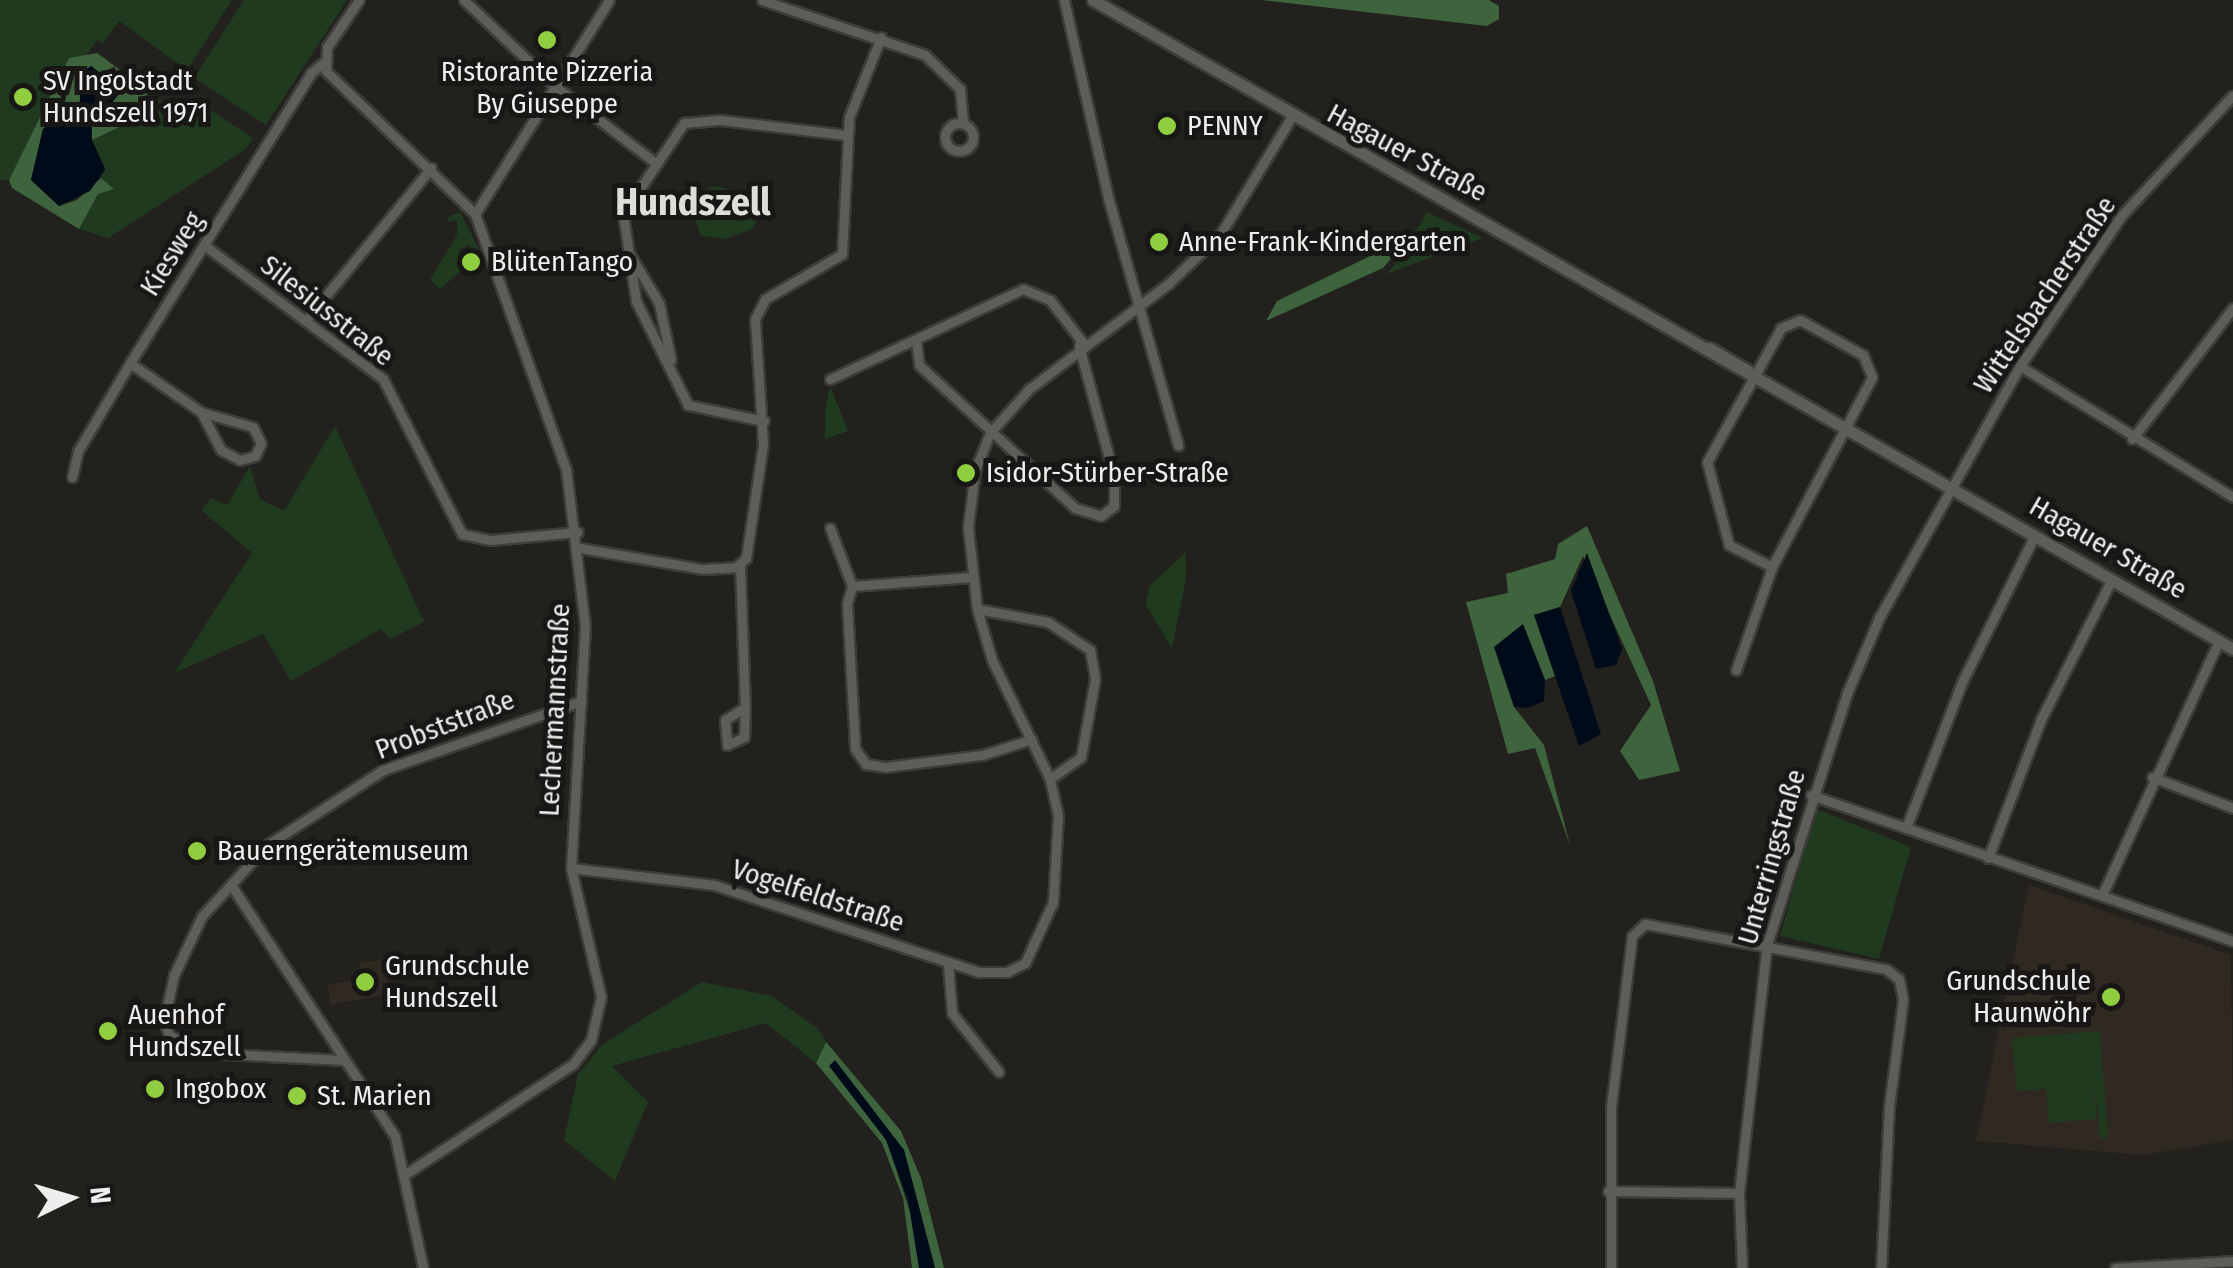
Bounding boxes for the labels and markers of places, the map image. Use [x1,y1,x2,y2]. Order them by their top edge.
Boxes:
marker: Ristorante Pizzeria By Giuseppe [536,29,558,51]
place label: Ristorante Pizzeria By Giuseppe [441,55,653,121]
place label: SV Ingolstadt Hundszell 1971 [43,64,208,130]
marker: SV Ingolstadt Hundszell 1971 [12,86,34,108]
place label: PENNY [1187,109,1263,143]
marker: PENNY [1156,115,1178,137]
place label: Anne-Frank-Kindergarten [1179,225,1467,259]
marker: Anne-Frank-Kindergarten [1148,231,1170,253]
place label: BlütenTango [491,245,633,279]
marker: BlütenTango [460,251,482,273]
place label: Isidor-Stürber-Straße [986,456,1229,490]
marker: Isidor-Stürber-Straße [955,462,977,484]
place label: Bauerngerätemuseum [217,834,469,868]
marker: Bauerngerätemuseum [186,840,208,862]
place label: Grundschule Hundszell [385,949,530,1015]
place label: Grundschule Haunwöhr [1946,964,2091,1030]
marker: Grundschule Hundszell [354,971,376,993]
marker: Grundschule Haunwöhr [2100,986,2122,1008]
place label: Auenhof Hundszell [128,998,241,1064]
marker: Auenhof Hundszell [97,1020,119,1042]
place label: Ingobox [175,1072,266,1106]
marker: Ingobox [144,1078,166,1100]
place label: St. Marien [317,1079,432,1113]
marker: St. Marien [286,1085,308,1107]

